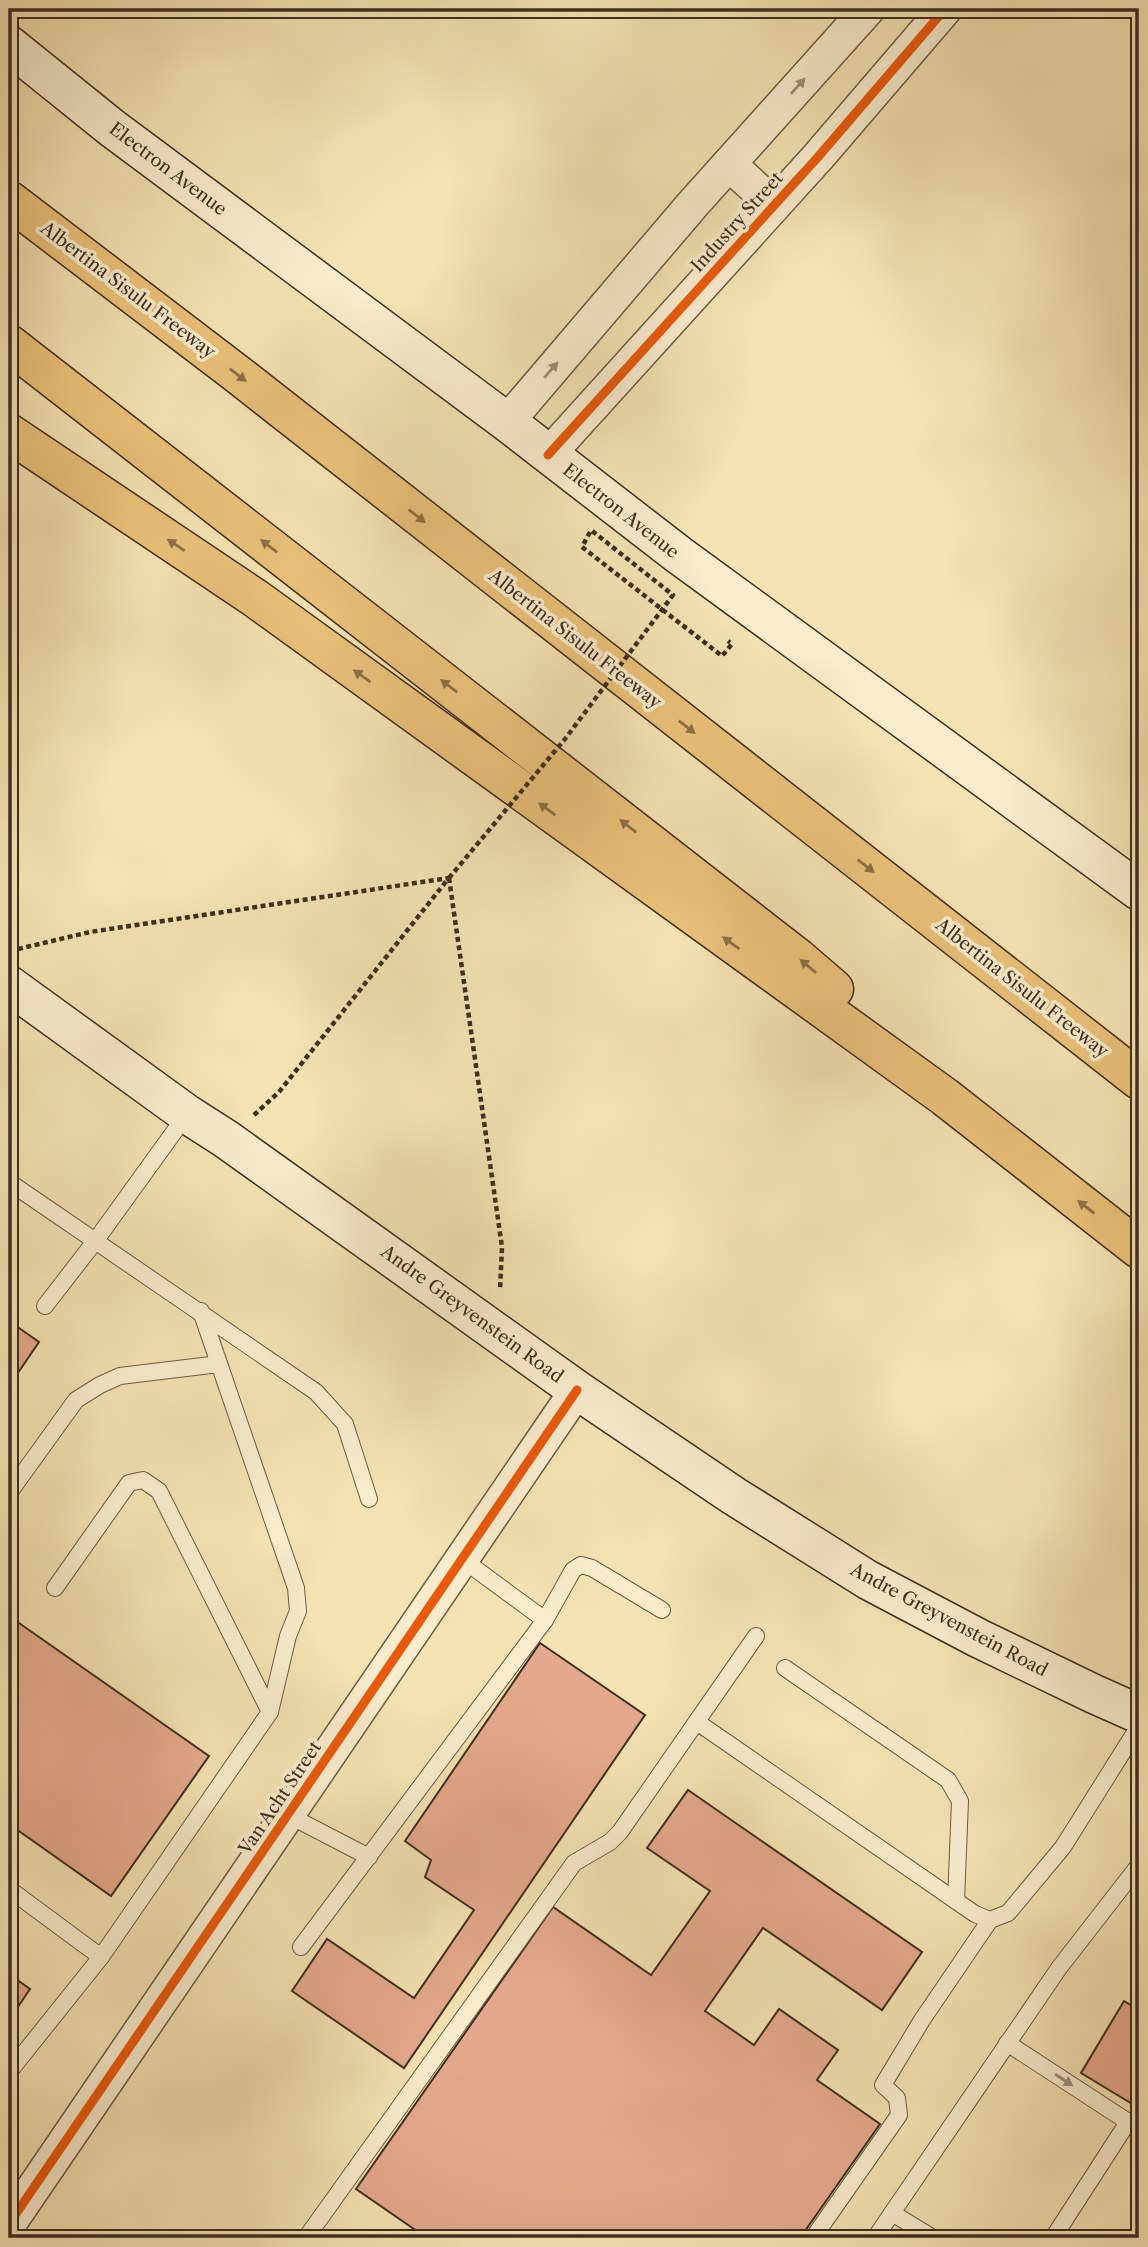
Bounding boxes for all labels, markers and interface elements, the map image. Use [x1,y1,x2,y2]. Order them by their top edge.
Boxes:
one-way arrow [790,78,806,95]
street label: Electron Avenue [105,118,231,220]
street label: Industry Street [686,167,788,277]
street label: Albertina Sisulu Freeway [35,216,221,364]
one-way arrow [543,361,559,379]
one-way arrow [229,368,247,383]
street label: Electron Avenue [559,459,683,563]
one-way arrow [408,508,426,523]
one-way arrow [167,538,185,552]
one-way arrow [261,539,279,554]
street label: Albertina Sisulu Freeway [483,564,667,714]
one-way arrow [353,669,371,683]
one-way arrow [440,680,458,694]
one-way arrow [677,719,695,734]
one-way arrow [538,802,556,816]
one-way arrow [620,818,638,833]
one-way arrow [857,859,875,874]
street label: Albertina Sisulu Freeway [930,913,1114,1063]
one-way arrow [722,936,740,950]
one-way arrow [799,959,816,974]
one-way arrow [1077,1200,1095,1215]
street label: Andre Greyvenstein Road [376,1240,568,1388]
street label: Andre Greyvenstein Road [846,1558,1051,1681]
street label: Van Acht Street [233,1737,326,1860]
one-way arrow [1055,2074,1074,2087]

